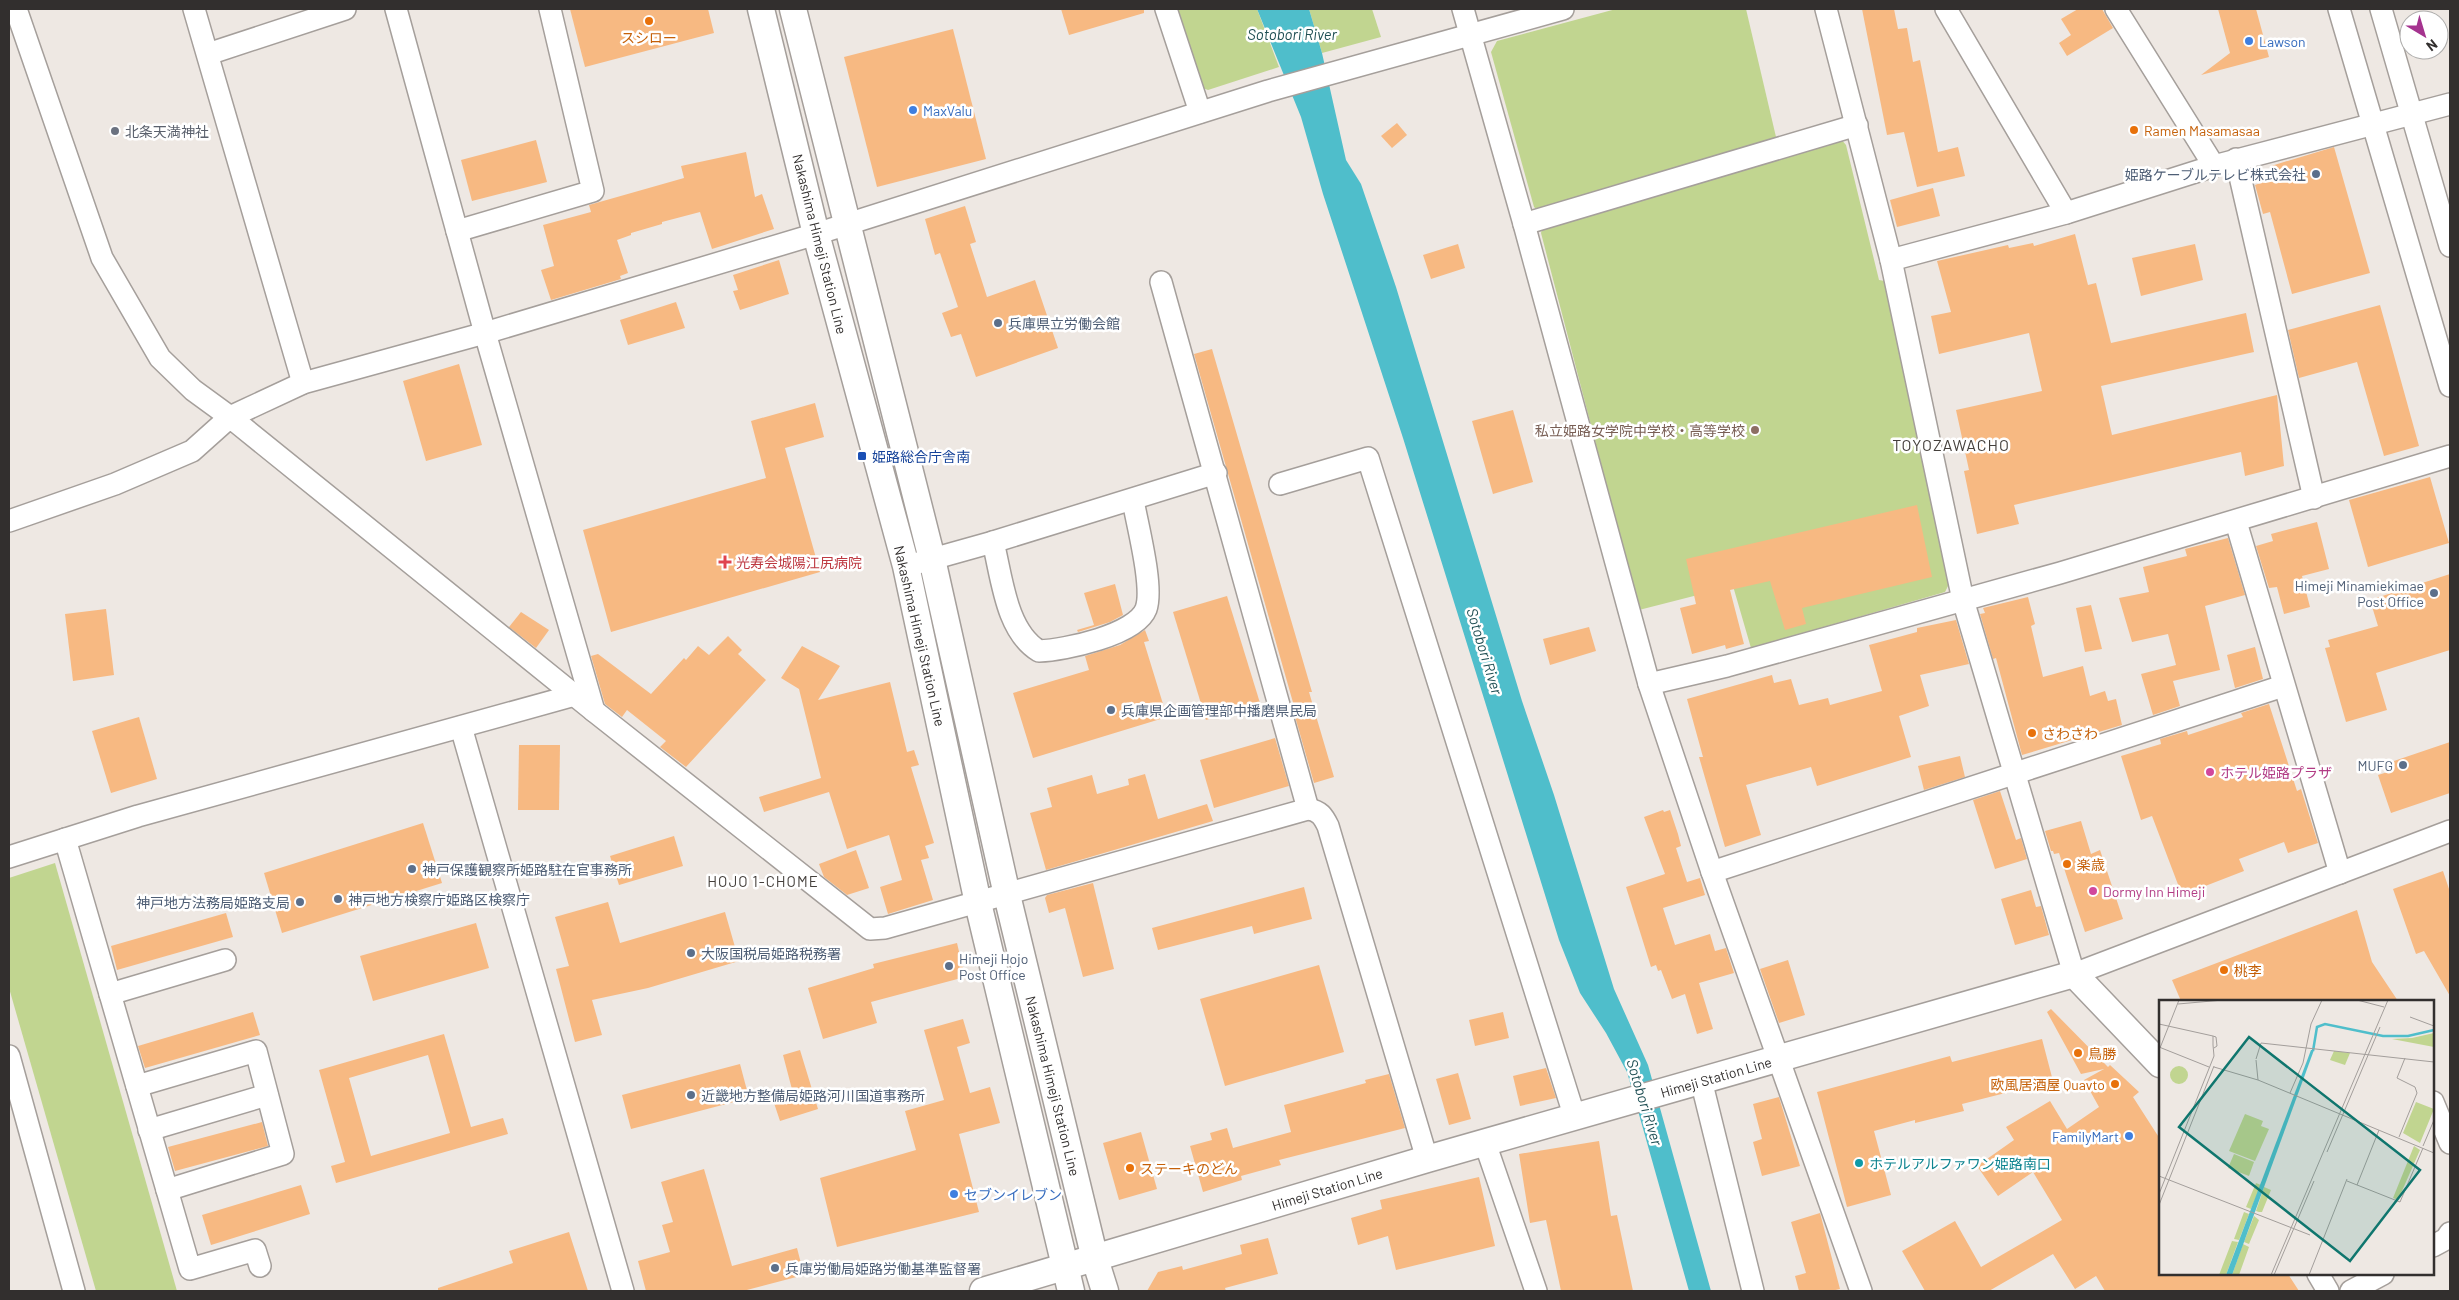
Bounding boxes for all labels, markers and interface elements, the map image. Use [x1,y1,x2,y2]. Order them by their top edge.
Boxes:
north arrow [2399,10,2449,60]
marker: スシロー [643,15,655,27]
water label: Sotobori River [1247,25,1337,43]
place label: スシロー [621,29,677,46]
place label: Lawson [2259,33,2306,50]
marker: Lawson [2243,35,2255,47]
text: N [2423,36,2441,55]
place label: MaxValu [923,102,972,119]
marker: MaxValu [907,104,919,116]
place label: Ramen Masamasaa [2144,122,2260,139]
place label: 北条天満神社 [125,123,209,140]
marker: Ramen Masamasaa [2128,124,2140,136]
marker: 北条天満神社 [109,125,121,137]
street label: Nakashima Himeji Station Line [789,152,851,336]
place label: 姫路ケーブルテレビ株式会社 [2125,166,2306,183]
marker: 姫路ケーブルテレビ株式会社 [2310,168,2322,180]
place label: 兵庫県立労働会館 [1008,315,1120,332]
marker: 兵庫県立労働会館 [992,317,1004,329]
place label: 私立姫路女学院中学校・高等学校 [1535,422,1745,439]
marker: 私立姫路女学院中学校・高等学校 [1749,424,1761,436]
district label: TOYOZAWACHO [1892,435,2010,454]
place label: 姫路総合庁舎南 [872,448,970,465]
marker: 姫路総合庁舎南 [856,450,868,462]
street label: Nakashima Himeji Station Line [891,544,949,728]
place label: 光寿会城陽江尻病院 [736,554,862,571]
marker: 光寿会城陽江尻病院 [718,555,732,569]
place label: Himeji Minamiekimae Post Office [2295,577,2424,610]
marker: Himeji Minamiekimae Post Office [2428,587,2440,599]
water label: Sotobori River [1463,606,1507,697]
place label: 兵庫県企画管理部中播磨県民局 [1121,702,1317,719]
marker: 兵庫県企画管理部中播磨県民局 [1105,704,1117,716]
place label: さわさわ [2042,725,2098,742]
marker: さわさわ [2026,727,2038,739]
place label: MUFG [2357,757,2393,774]
marker: MUFG [2397,759,2409,771]
place label: ホテル姫路プラザ [2220,764,2332,781]
marker: ホテル姫路プラザ [2204,766,2216,778]
place label: 楽歳 [2077,856,2105,873]
marker: 楽歳 [2061,858,2073,870]
place label: 神戸保護観察所姫路駐在官事務所 [422,861,632,878]
marker: 神戸保護観察所姫路駐在官事務所 [406,863,418,875]
district label: HOJO 1-CHOME [707,872,819,890]
place label: Dormy Inn Himeji [2103,883,2205,900]
marker: Dormy Inn Himeji [2087,885,2099,897]
place label: 神戸地方検察庁姫路区検察庁 [348,891,530,908]
marker: 神戸地方検察庁姫路区検察庁 [332,893,344,905]
place label: 神戸地方法務局姫路支局 [136,894,290,911]
marker: 神戸地方法務局姫路支局 [294,896,306,908]
place label: 大阪国税局姫路税務署 [701,945,841,962]
marker: 大阪国税局姫路税務署 [685,947,697,959]
place label: Himeji Hojo Post Office [959,950,1028,983]
marker: Himeji Hojo Post Office [943,960,955,972]
place label: 桃李 [2234,962,2262,979]
marker: 桃李 [2218,964,2230,976]
street label: Nakashima Himeji Station Line [1022,994,1084,1178]
inset map [2159,1000,2434,1275]
place label: 鳥勝 [2088,1045,2117,1062]
marker: 鳥勝 [2072,1047,2084,1059]
street label: Himeji Station Line [1658,1053,1774,1101]
water label: Sotobori River [1623,1057,1667,1148]
place label: 欧風居酒屋 Quavto [1990,1076,2105,1093]
marker: 欧風居酒屋 Quavto [2109,1078,2121,1090]
place label: 近畿地方整備局姫路河川国道事務所 [701,1087,925,1104]
marker: 近畿地方整備局姫路河川国道事務所 [685,1089,697,1101]
place label: FamilyMart [2052,1128,2119,1145]
marker: FamilyMart [2123,1130,2135,1142]
place label: ホテルアルファワン姫路南口 [1869,1155,2051,1172]
marker: ホテルアルファワン姫路南口 [1853,1157,1865,1169]
place label: ステーキのどん [1140,1160,1238,1177]
marker: ステーキのどん [1124,1162,1136,1174]
street label: Himeji Station Line [1270,1164,1384,1214]
place label: セブンイレブン [964,1186,1062,1203]
marker: セブンイレブン [948,1188,960,1200]
place label: 兵庫労働局姫路労働基準監督署 [785,1260,981,1277]
marker: 兵庫労働局姫路労働基準監督署 [769,1262,781,1274]

